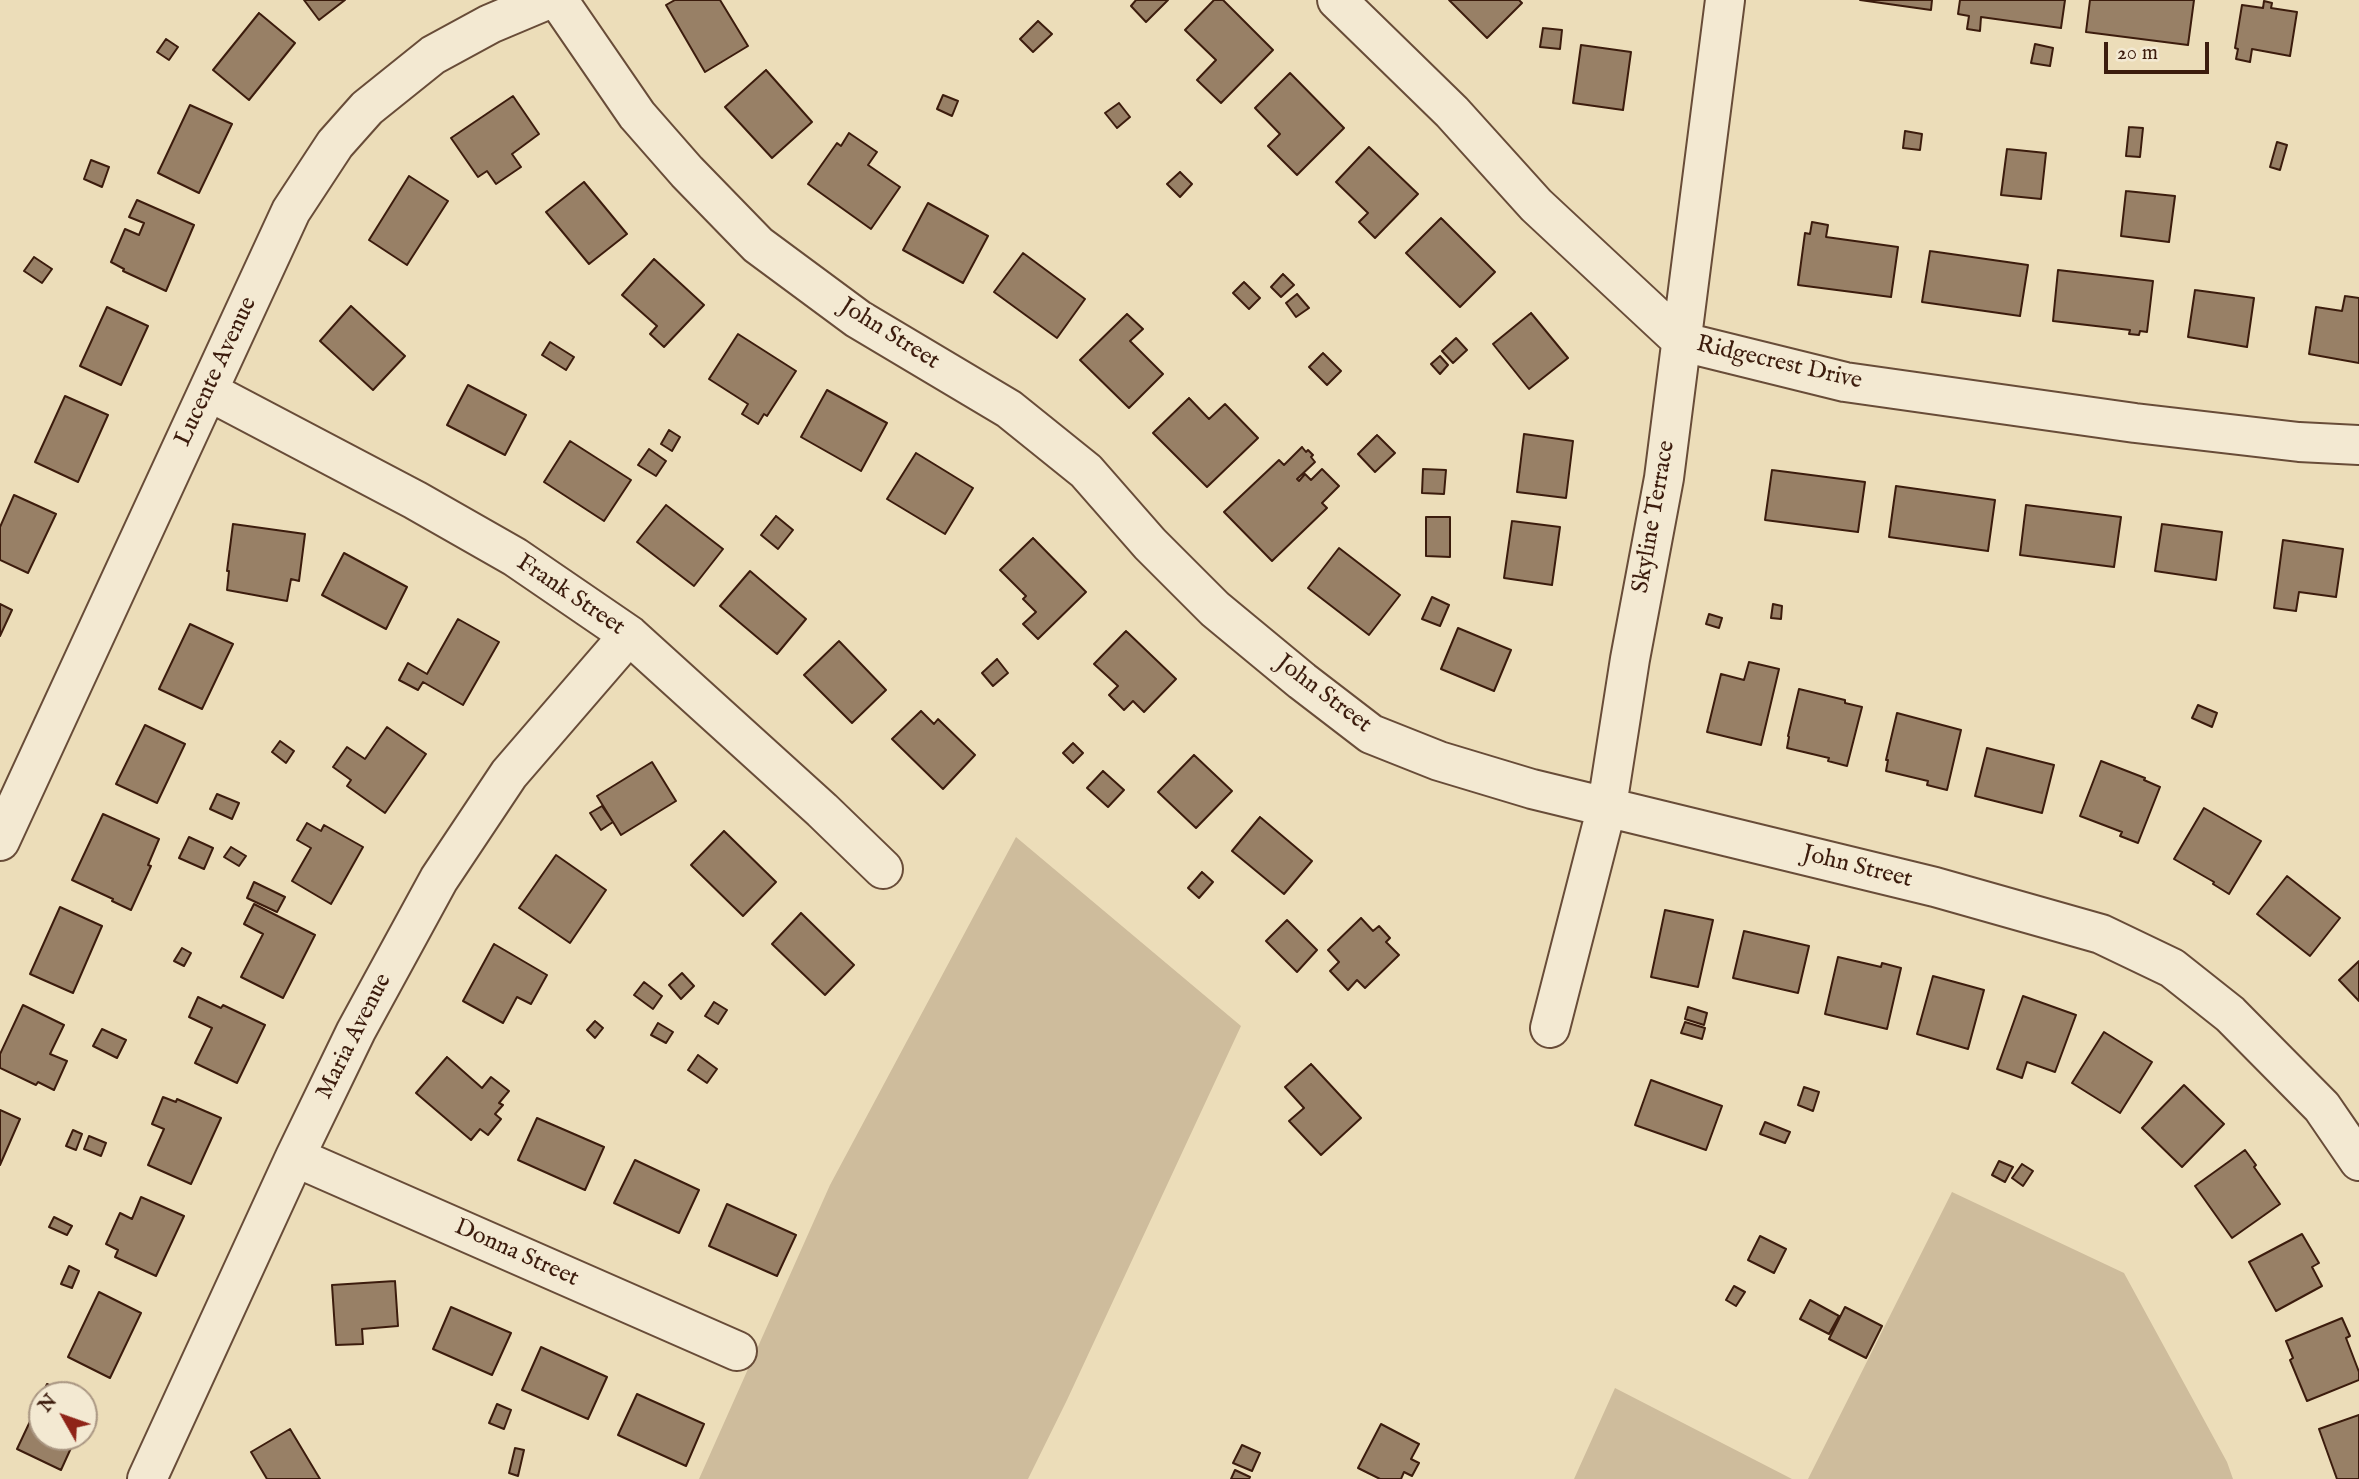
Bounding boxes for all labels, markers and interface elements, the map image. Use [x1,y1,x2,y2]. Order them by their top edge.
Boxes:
scale bar [2107,28,2212,72]
text: 20 m [2117,40,2158,67]
street label: Lucente Avenue [170,293,264,451]
street label: John Street [834,293,944,377]
street label: Ridgecrest Drive [1693,331,1865,397]
street label: Skyline Terrace [1627,438,1683,596]
street label: Frank Street [510,549,630,643]
street label: John Street [1269,650,1377,740]
street label: John Street [1799,840,1915,896]
street label: Maria Avenue [311,969,399,1105]
street label: Donna Street [449,1214,583,1294]
north arrow [28,1381,98,1451]
text: N [34,1390,63,1418]

